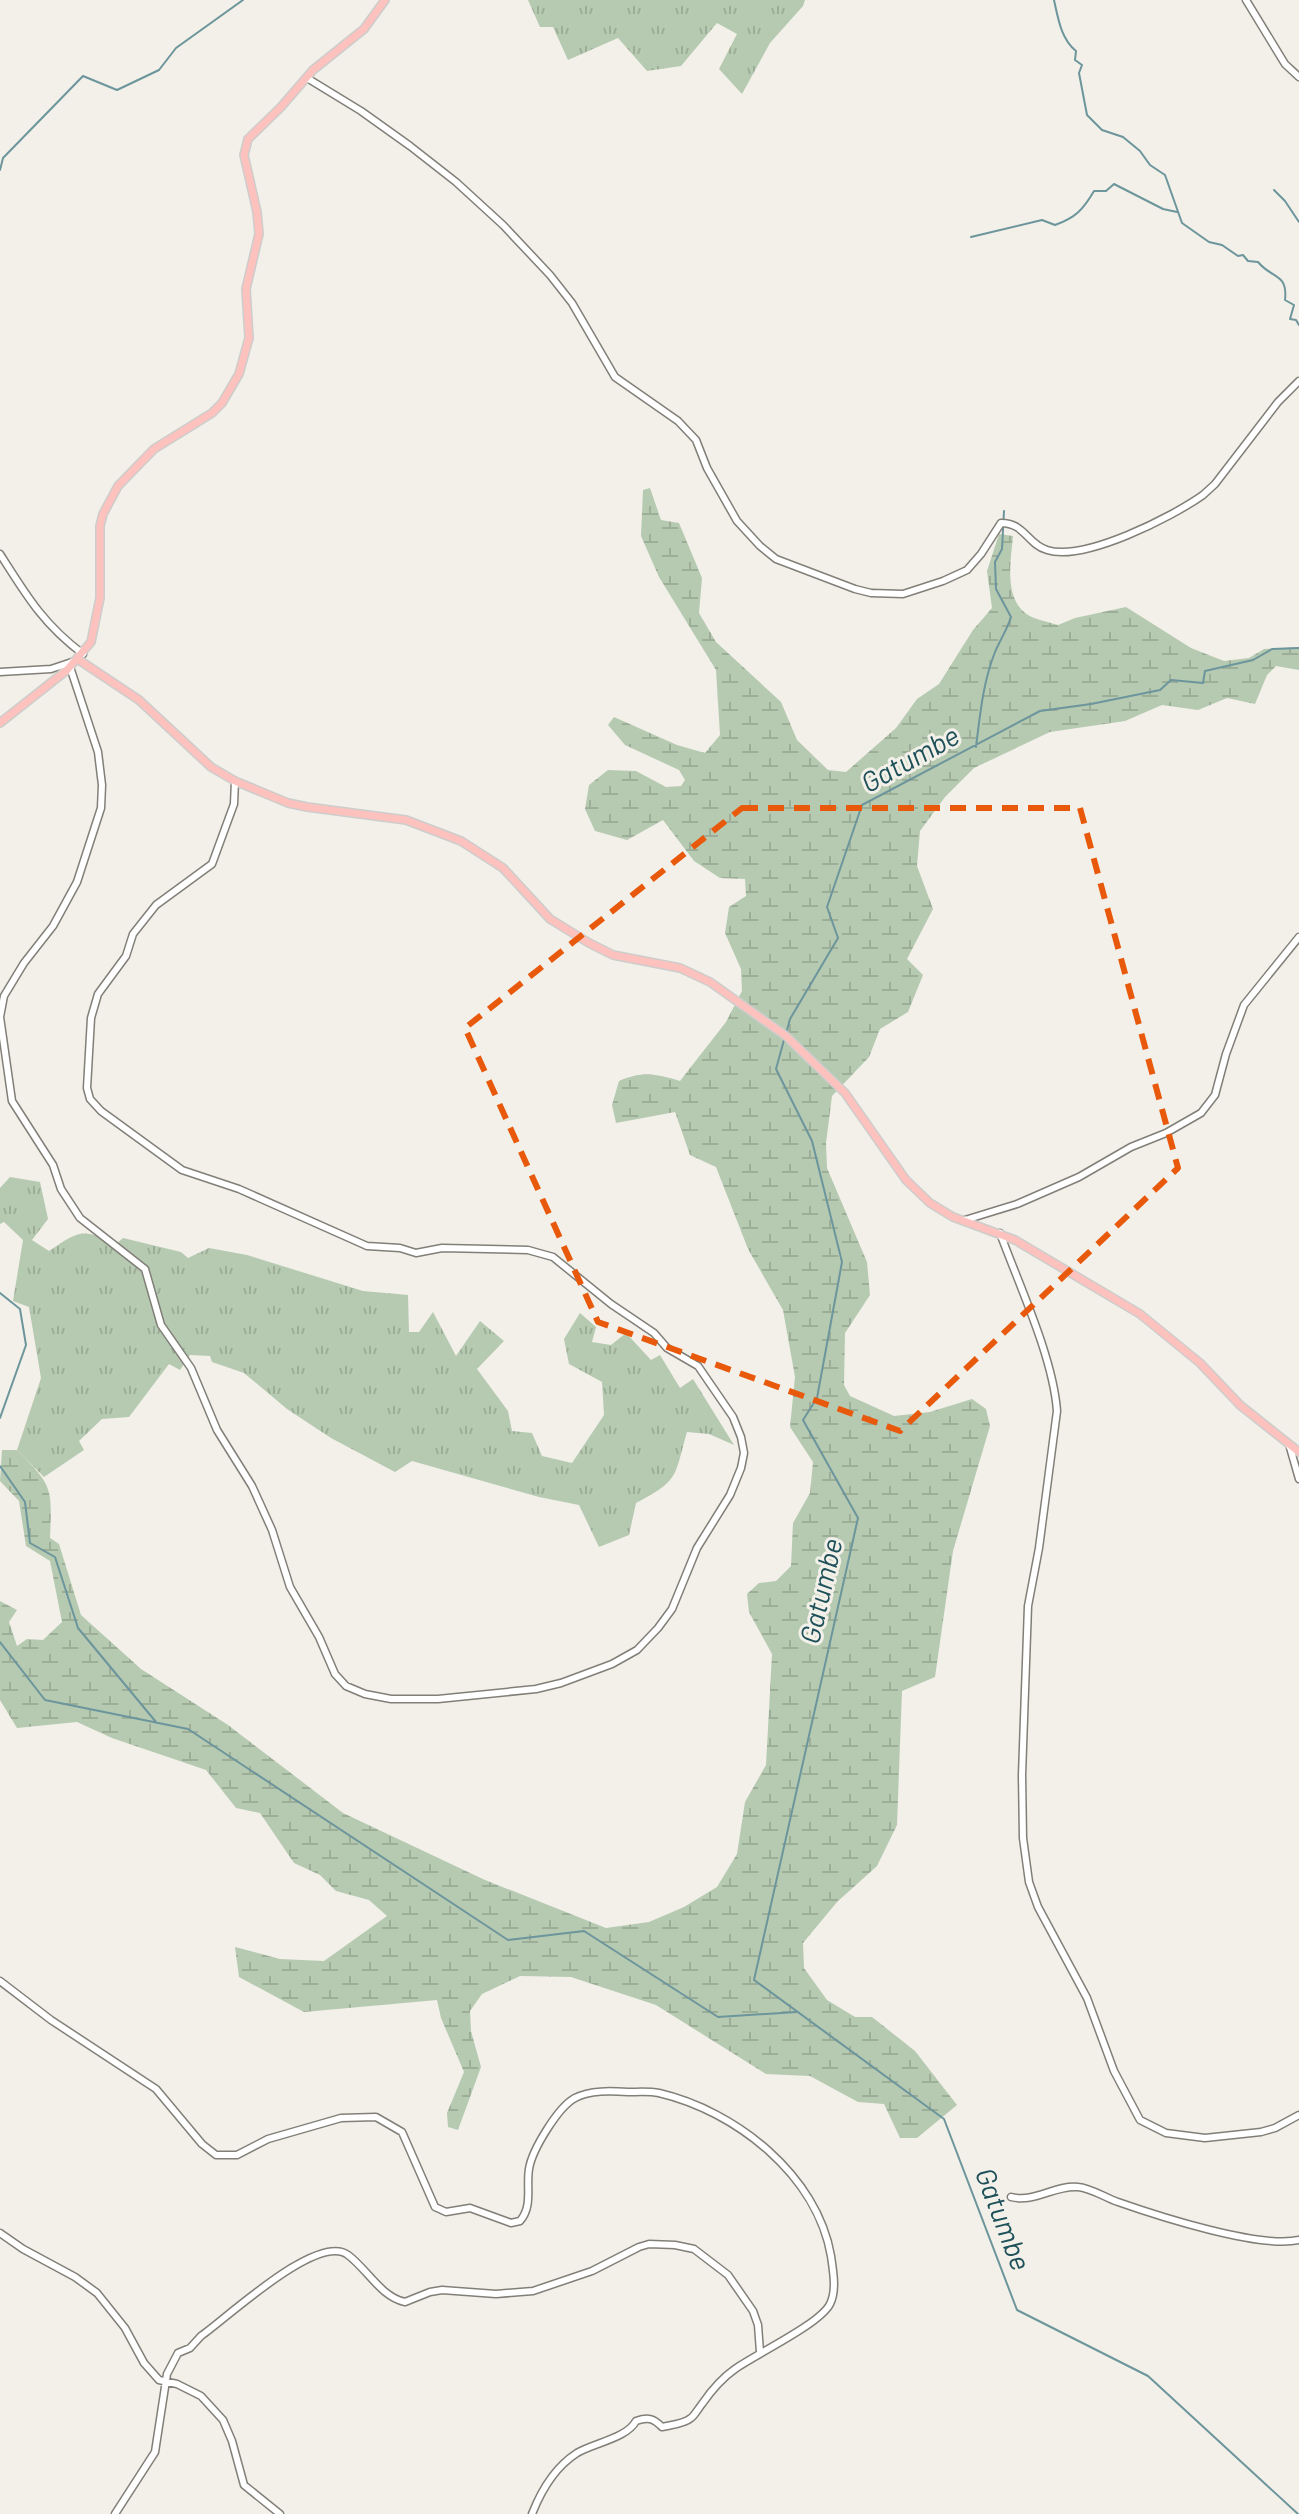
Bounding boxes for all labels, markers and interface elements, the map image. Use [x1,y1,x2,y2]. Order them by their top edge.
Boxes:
water label: Gatumbe [854,717,965,799]
water label: Gatumbe [791,1535,849,1647]
water label: Gatumbe [969,2163,1039,2275]

